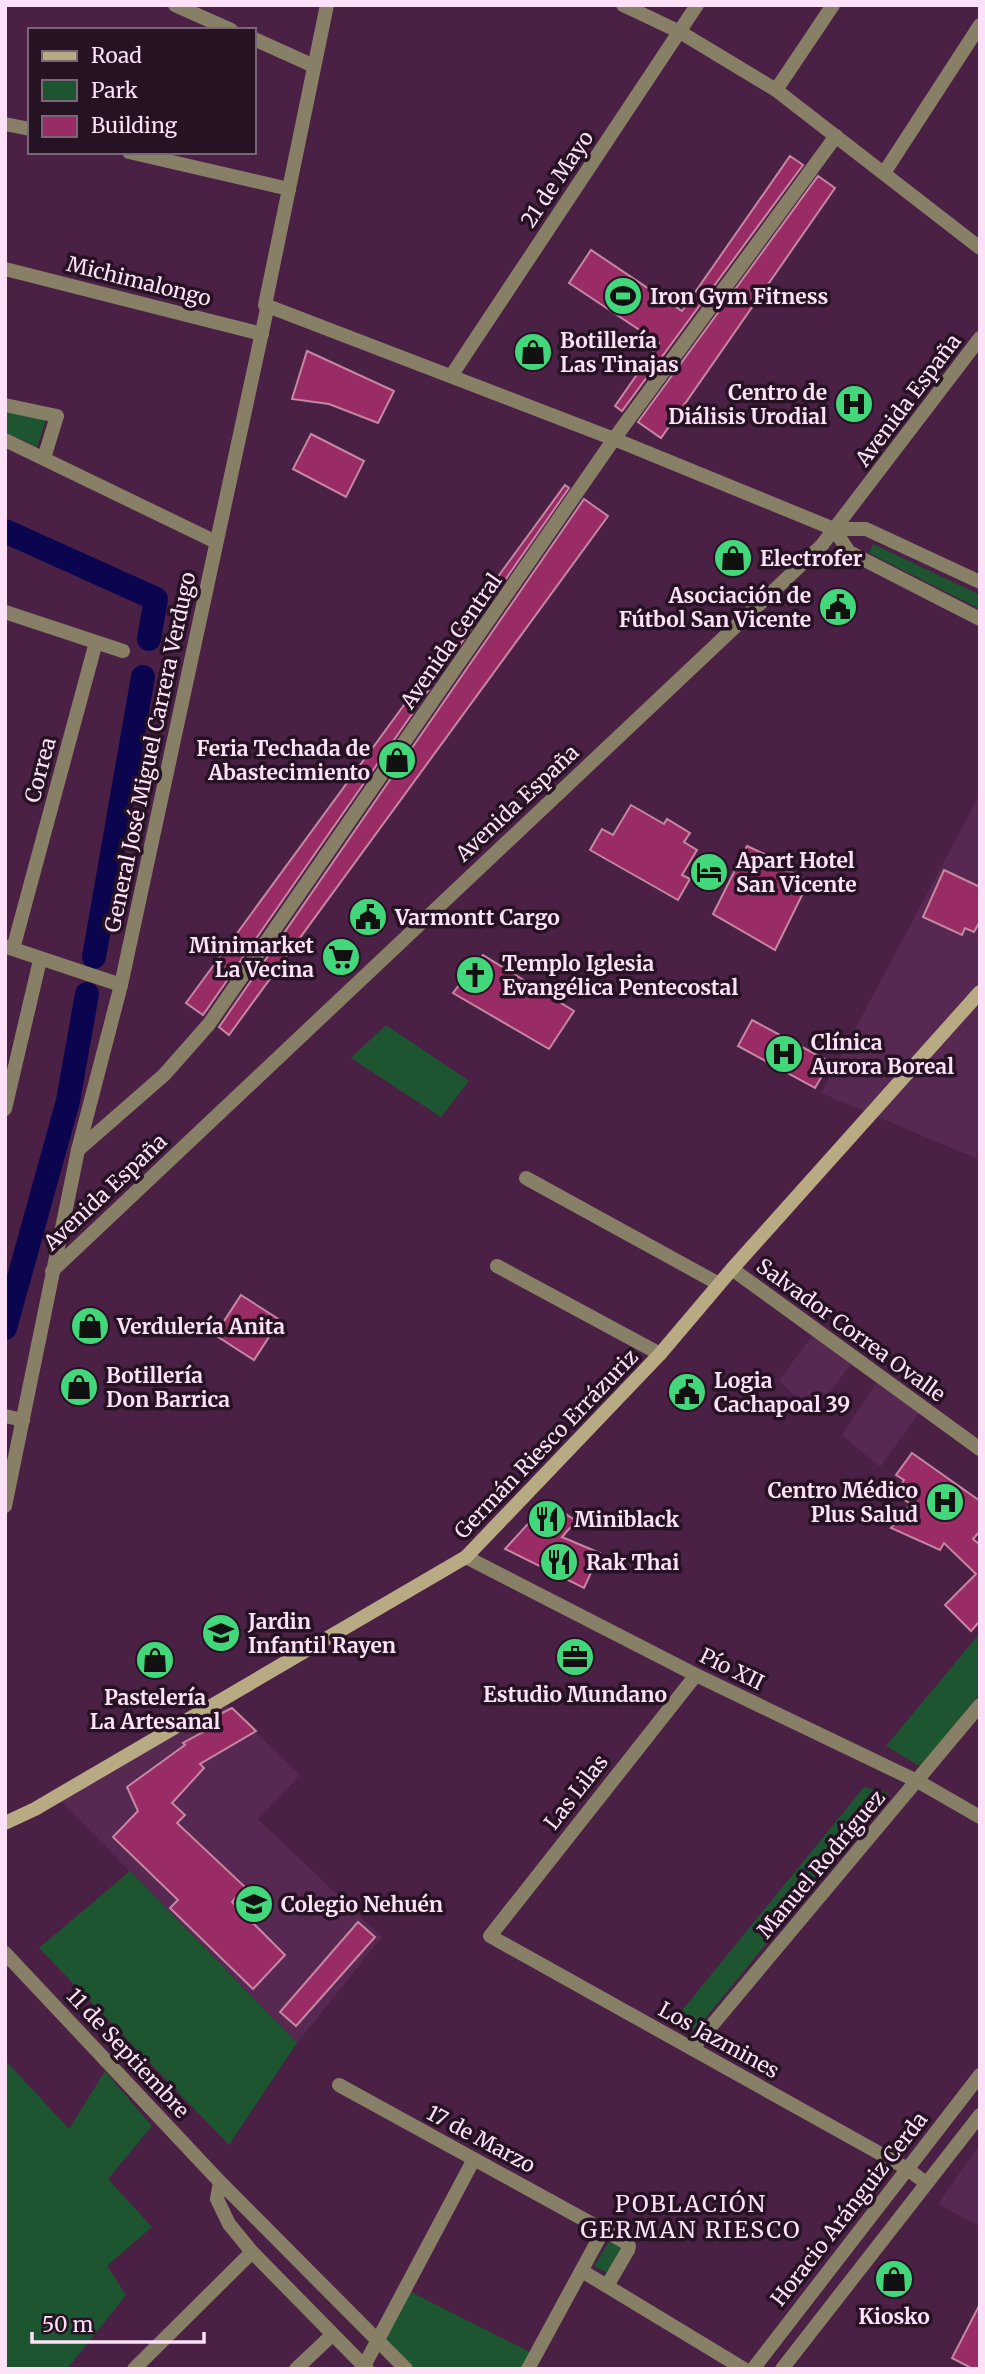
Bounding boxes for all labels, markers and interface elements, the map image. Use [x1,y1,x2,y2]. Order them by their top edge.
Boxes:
legend [28,28,256,154]
text: Road [91,42,142,69]
text: Park [91,77,138,104]
text: Building [91,112,178,139]
street label: 21 de Mayo [515,125,599,233]
street label: Michimalongo [64,250,214,312]
sports icon: Iron Gym Fitness [602,275,644,317]
place label: Iron Gym Fitness [650,283,829,310]
place label: Botillería Las Tinajas [560,327,679,378]
street label: Avenida España [849,328,967,473]
shop icon: Botillería Las Tinajas [512,331,554,373]
place label: Centro de Diálisis Urodial [668,379,827,430]
hospital icon: Centro de Diálisis Urodial [833,383,875,425]
shop icon: Electrofer [712,537,754,579]
place label: Electrofer [760,545,863,572]
street label: Avenida Central [394,568,508,715]
street label: General José Miguel Carrera Verdugo [99,569,201,935]
place label: Asociación de Fútbol San Vicente [619,582,811,633]
public building icon: Asociación de Fútbol San Vicente [817,586,859,628]
street label: Correa [18,734,62,806]
place label: Feria Techada de Abastecimiento [196,735,370,786]
shop icon: Feria Techada de Abastecimiento [376,739,418,781]
street label: Avenida España [449,739,584,868]
place label: Apart Hotel San Vicente [735,847,857,898]
hotel icon: Apart Hotel San Vicente [688,851,730,893]
public building icon: Varmontt Cargo [347,896,389,938]
place label: Varmontt Cargo [394,904,560,931]
place label: Minimarket La Vecina [189,932,315,983]
supermarket icon: Minimarket La Vecina [320,936,362,978]
place label: Templo Iglesia Evangélica Pentecostal [502,950,738,1001]
church icon: Templo Iglesia Evangélica Pentecostal [454,954,496,996]
place label: Clínica Aurora Boreal [810,1029,954,1080]
hospital icon: Clínica Aurora Boreal [763,1033,805,1075]
street label: Avenida España [37,1128,172,1257]
street label: Salvador Correa Ovalle [751,1252,951,1408]
shop icon: Verdulería Anita [69,1305,111,1347]
place label: Verdulería Anita [116,1313,285,1340]
street label: Germán Riesco Errázuriz [448,1344,644,1544]
place label: Botillería Don Barrica [106,1362,230,1413]
shop icon: Botillería Don Barrica [58,1366,100,1408]
place label: Logia Cachapoal 39 [714,1367,850,1418]
public building icon: Logia Cachapoal 39 [666,1371,708,1413]
place label: Centro Médico Plus Salud [768,1477,918,1528]
hospital icon: Centro Médico Plus Salud [924,1481,966,1523]
restaurant icon: Miniblack [526,1498,568,1540]
place label: Miniblack [574,1506,679,1533]
restaurant icon: Rak Thai [538,1541,580,1583]
place label: Rak Thai [586,1549,679,1576]
place label: Jardin Infantil Rayen [247,1608,396,1659]
school or university icon: Jardin Infantil Rayen [200,1612,242,1654]
office icon: Estudio Mundano [554,1636,596,1678]
shop icon: Pastelería La Artesanal [134,1639,176,1681]
street label: Pío XII [695,1642,769,1696]
place label: Estudio Mundano [483,1681,667,1708]
place label: Pastelería La Artesanal [90,1684,220,1735]
street label: Las Lilas [538,1749,614,1835]
street label: Manuel Rodríguez [751,1784,891,1944]
school or university icon: Colegio Nehuén [233,1883,275,1925]
place label: Colegio Nehuén [281,1891,443,1918]
street label: 11 de Septiembre [61,1982,195,2124]
street label: Los Jazmines [654,1996,784,2084]
street label: 17 de Marzo [422,2099,540,2179]
street label: Horacio Aránguiz Cerda [765,2106,933,2312]
district label: POBLACIÓN GERMAN RIESCO [580,2189,802,2244]
shop icon: Kiosko [873,2258,915,2300]
scale bar [32,2300,203,2344]
place label: Kiosko [858,2303,930,2330]
text: 50 m [42,2311,93,2338]

